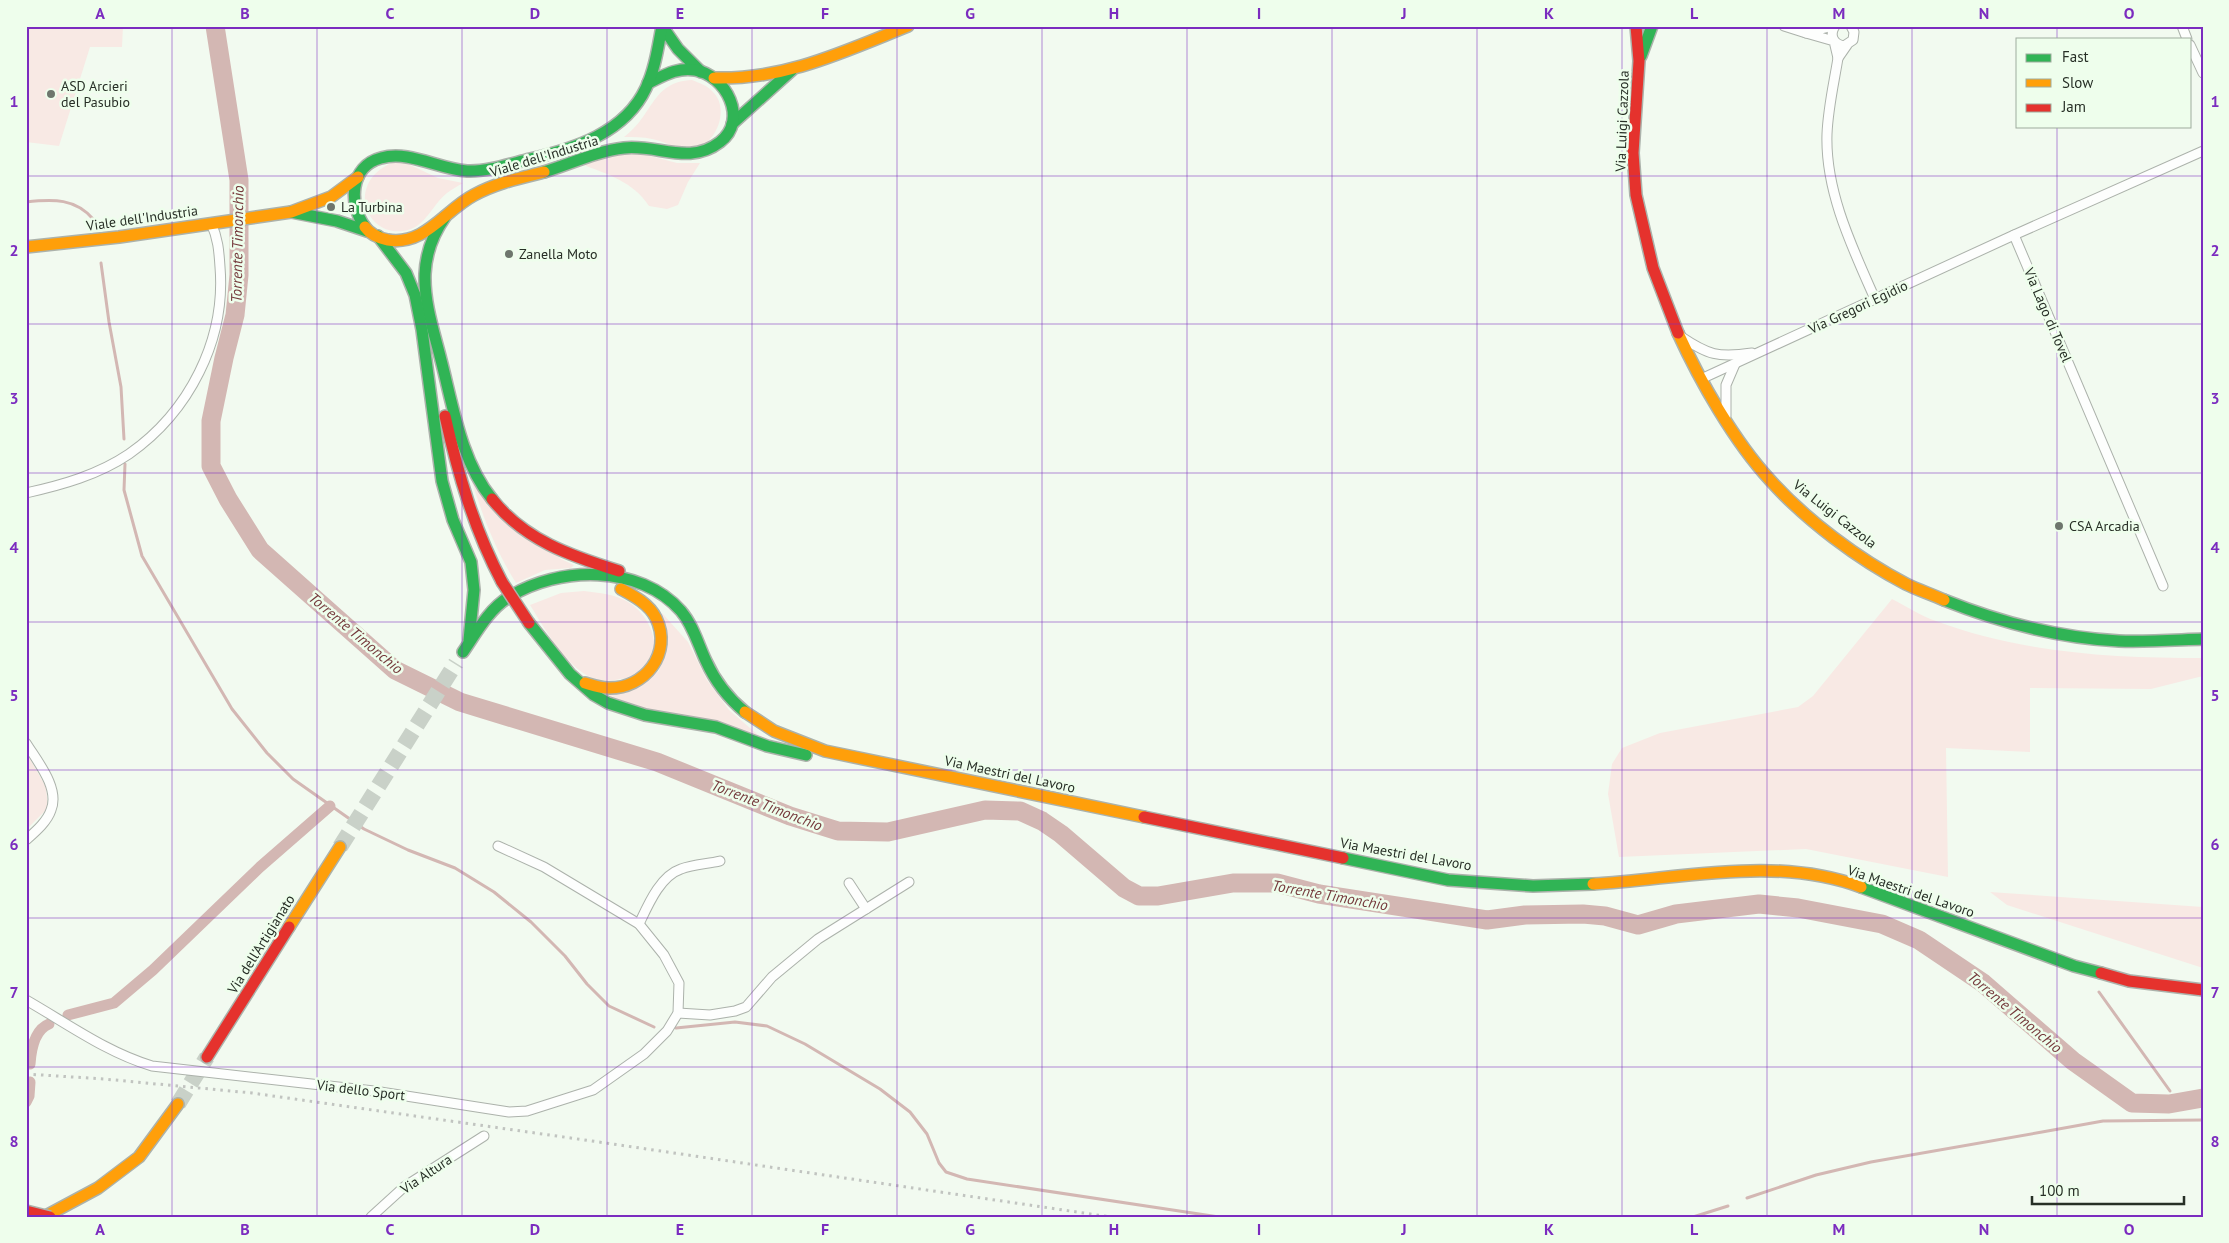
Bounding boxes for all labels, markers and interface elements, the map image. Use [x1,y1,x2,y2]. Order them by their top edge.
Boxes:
text: A [95,3,105,23]
text: B [240,3,250,23]
text: C [386,3,395,23]
text: D [530,3,540,23]
text: E [676,3,684,23]
text: F [821,3,829,23]
text: G [965,3,975,23]
text: H [1109,3,1119,23]
text: I [1257,3,1261,23]
text: J [1400,3,1407,23]
text: K [1544,3,1554,23]
text: L [1690,3,1699,23]
text: M [1833,3,1845,23]
text: N [1979,3,1989,23]
text: O [2124,3,2135,23]
legend [2016,38,2192,128]
text: Fast [2062,47,2089,66]
street label: Via Luigi Cazzola [1611,70,1633,173]
text: Slow [2062,73,2093,92]
place label: ASD Arcieri del Pasubio [61,77,130,111]
marker: ASD Arcieri del Pasubio [45,88,57,100]
text: 1 [9,91,19,111]
text: 1 [2210,91,2220,111]
text: Jam [2061,97,2086,116]
street label: Viale dell'Industria [487,131,600,181]
water label: Torrente Timonchio [226,185,248,303]
place label: La Turbina [341,198,403,216]
street label: Viale dell'Industria [84,201,199,235]
marker: La Turbina [325,201,337,213]
text: 2 [9,240,19,260]
text: 2 [2210,240,2220,260]
place label: Zanella Moto [519,245,598,263]
marker: Zanella Moto [503,248,515,260]
street label: Via Lago di Tovel [2020,264,2076,365]
street label: Via Gregori Egidio [1805,276,1911,338]
text: 3 [9,388,19,408]
text: 3 [2210,388,2220,408]
street label: Via Luigi Cazzola [1789,475,1880,552]
place label: CSA Arcadia [2069,517,2140,535]
marker: CSA Arcadia [2053,520,2065,532]
text: 4 [9,537,19,557]
text: 4 [2210,537,2220,557]
water label: Torrente Timonchio [305,588,407,678]
text: 5 [9,685,19,705]
text: 5 [2210,685,2220,705]
street label: Via Maestri del Lavoro [942,751,1077,797]
water label: Torrente Timonchio [709,775,825,835]
street label: Via Maestri del Lavoro [1338,833,1473,874]
text: 6 [9,834,19,854]
text: 6 [2210,834,2220,854]
street label: Via Maestri del Lavoro [1844,860,1977,921]
water label: Torrente Timonchio [1271,875,1389,915]
street label: Via dell'Artigianato [223,891,299,998]
water label: Torrente Timonchio [1964,967,2066,1057]
text: 7 [9,982,19,1002]
text: 7 [2210,982,2220,1002]
street label: Via dello Sport [315,1076,406,1104]
text: 8 [9,1131,19,1151]
text: 8 [2210,1131,2220,1151]
street label: Via Altura [396,1150,455,1198]
scale bar [2032,1173,2184,1205]
text: 100 m [2039,1181,2080,1200]
text: A [95,1219,105,1239]
text: B [240,1219,250,1239]
text: C [386,1219,395,1239]
text: D [530,1219,540,1239]
text: E [676,1219,684,1239]
text: F [821,1219,829,1239]
text: G [965,1219,975,1239]
text: H [1109,1219,1119,1239]
text: I [1257,1219,1261,1239]
text: J [1400,1219,1407,1239]
text: K [1544,1219,1554,1239]
text: L [1690,1219,1699,1239]
text: M [1833,1219,1845,1239]
text: N [1979,1219,1989,1239]
text: O [2124,1219,2135,1239]

